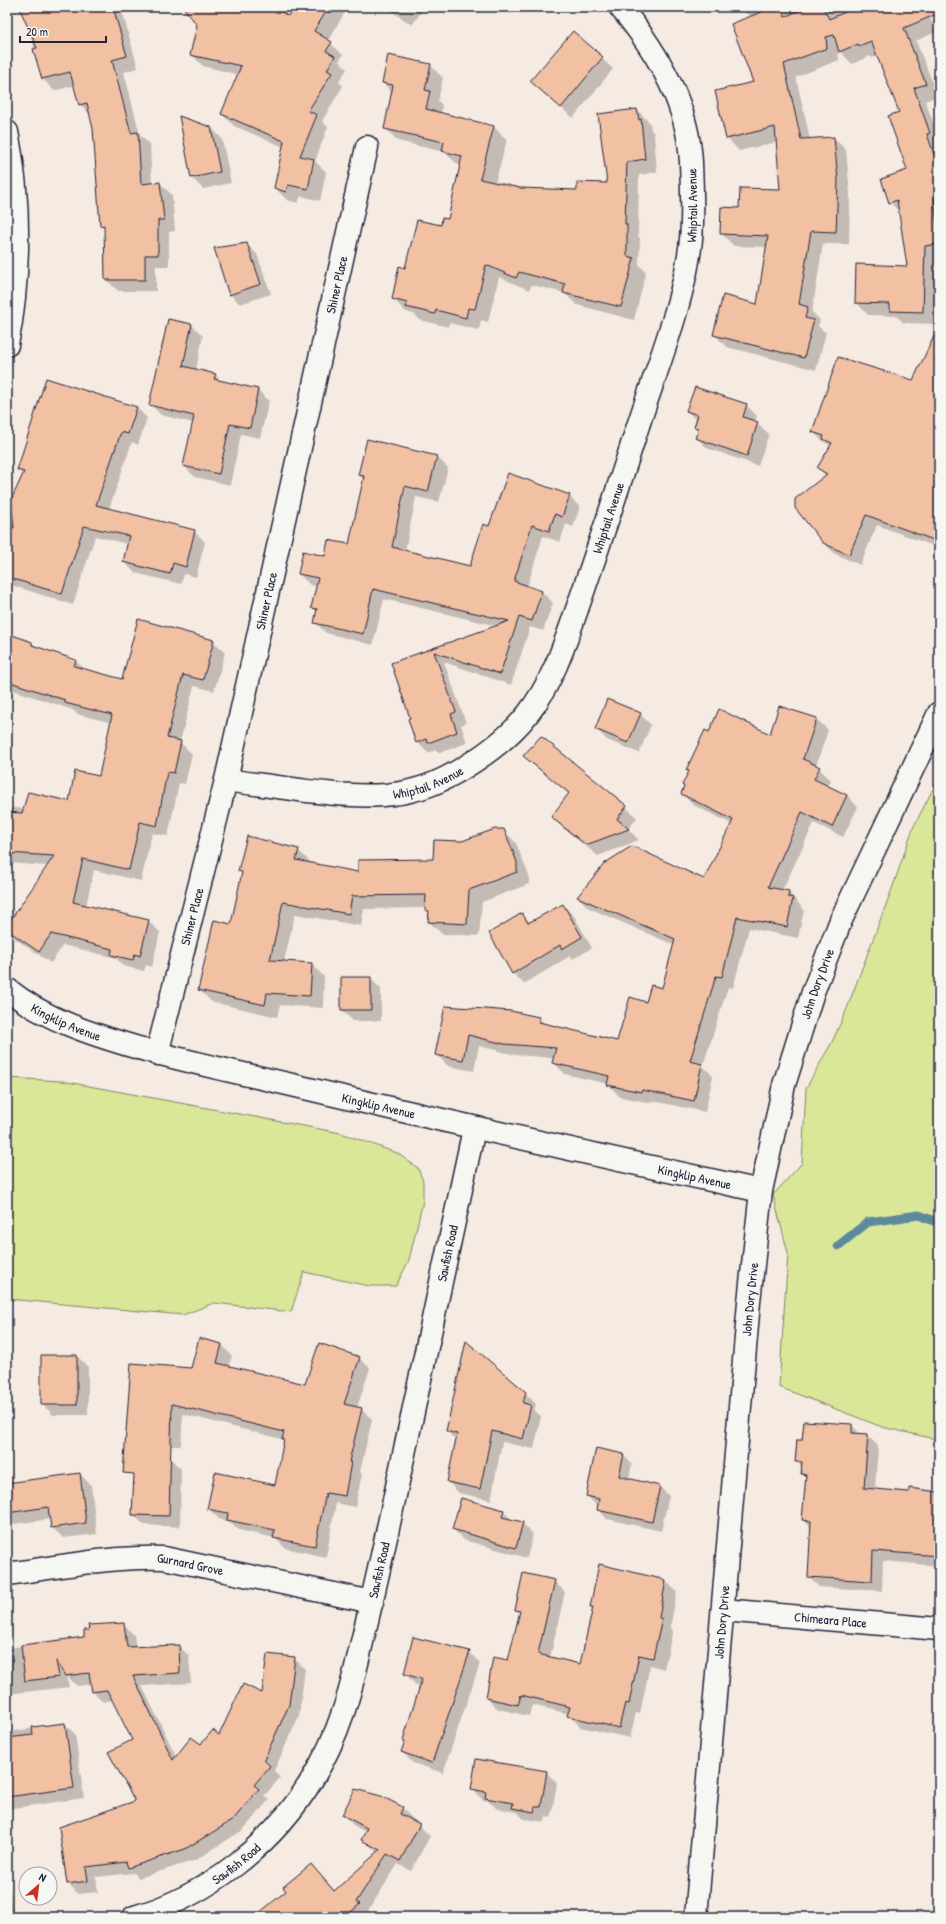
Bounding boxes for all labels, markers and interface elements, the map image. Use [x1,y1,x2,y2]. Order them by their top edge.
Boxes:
scale bar [20,18,106,44]
text: 20 m [26,23,48,40]
street label: Whiptail Avenue [682,168,701,243]
street label: Shiner Place [321,254,351,315]
street label: Whiptail Avenue [588,480,628,556]
street label: Shiner Place [251,570,281,631]
street label: Whiptail Avenue [392,761,466,803]
street label: Shiner Place [176,886,208,947]
street label: John Dory Drive [796,946,838,1021]
street label: Kingklip Avenue [28,999,103,1045]
street label: Kingklip Avenue [340,1088,417,1123]
street label: Kingklip Avenue [656,1160,733,1193]
street label: Sawfish Road [432,1223,462,1283]
street label: John Dory Drive [737,1262,762,1337]
street label: Sawfish Road [364,1540,394,1600]
street label: Gurnard Grove [157,1549,225,1579]
street label: John Dory Drive [709,1585,734,1660]
street label: Chimeara Place [794,1607,868,1632]
street label: Sawfish Road [208,1839,264,1888]
north arrow [18,1866,58,1906]
text: N [37,1870,49,1885]

